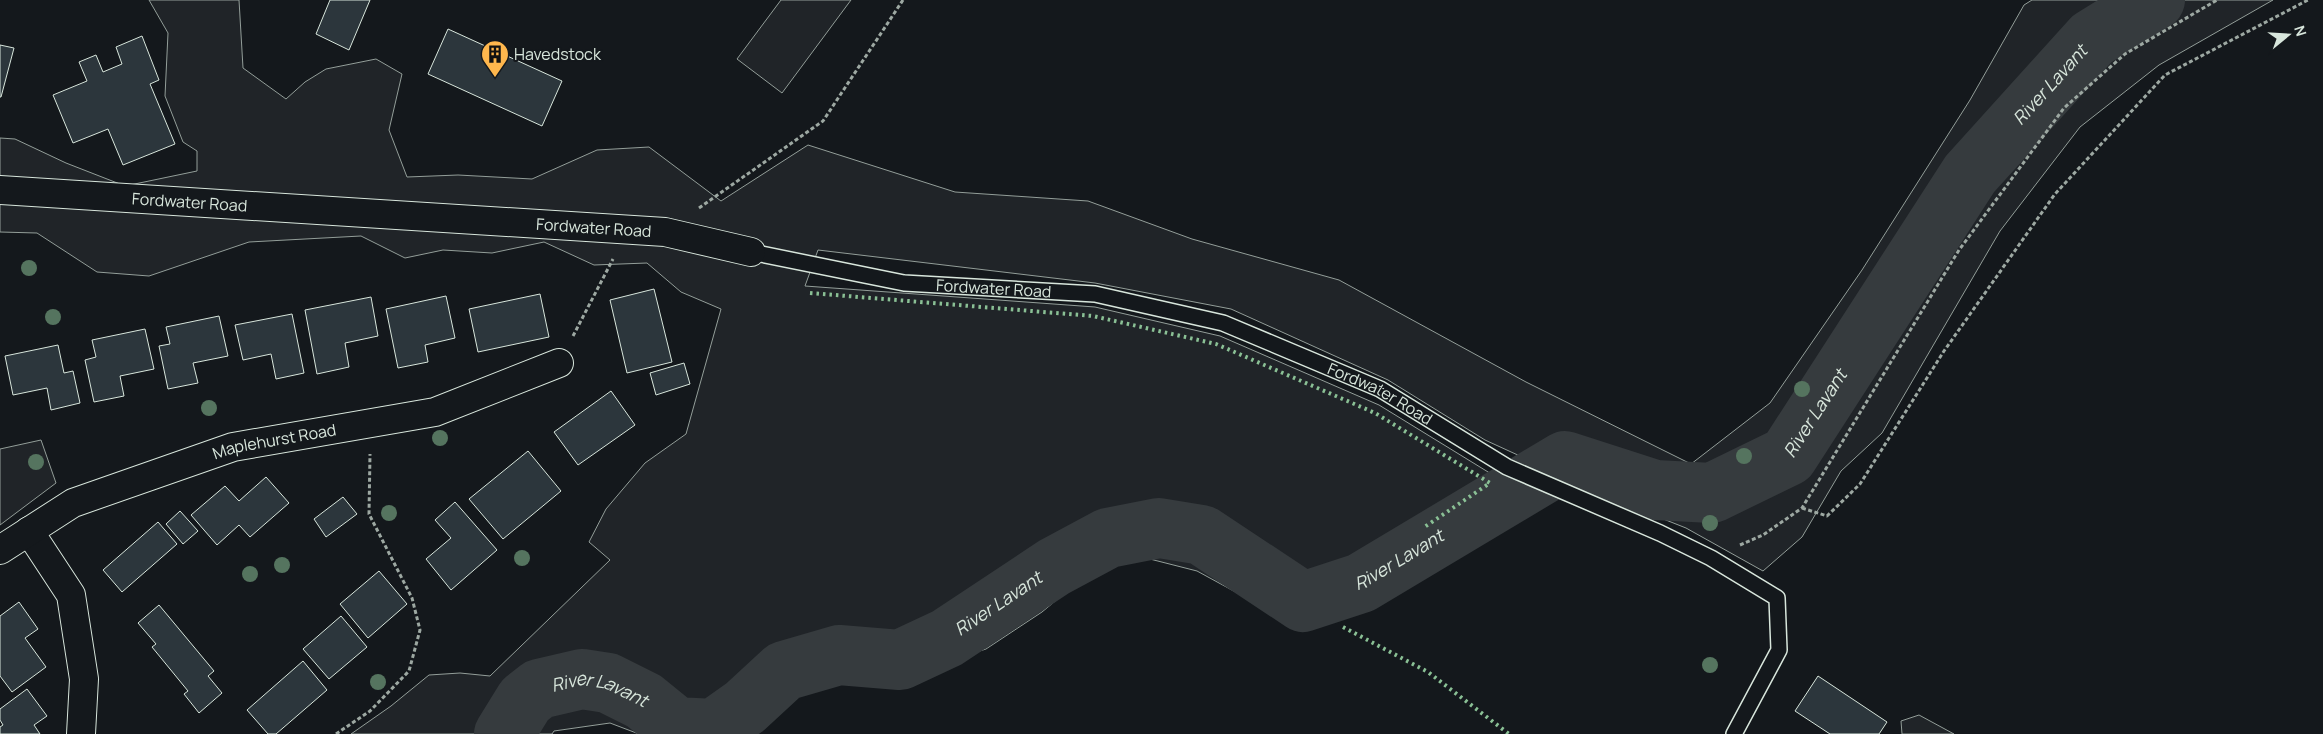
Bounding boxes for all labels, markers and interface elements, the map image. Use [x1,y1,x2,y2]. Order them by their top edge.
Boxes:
north arrow [2263,10,2313,60]
text: N [2290,23,2311,39]
water label: River Lavant [2007,38,2093,130]
building icon: Havedstock [480,39,510,78]
place label: Havedstock [514,43,602,65]
street label: Fordwater Road [131,187,248,217]
street label: Fordwater Road [536,213,652,242]
street label: Fordwater Road [935,274,1052,302]
street label: Fordwater Road [1324,357,1437,430]
water label: River Lavant [1777,363,1853,462]
street label: Maplehurst Road [210,418,338,464]
water label: River Lavant [1351,522,1449,595]
water label: River Lavant [949,564,1048,641]
water label: River Lavant [549,665,654,713]

